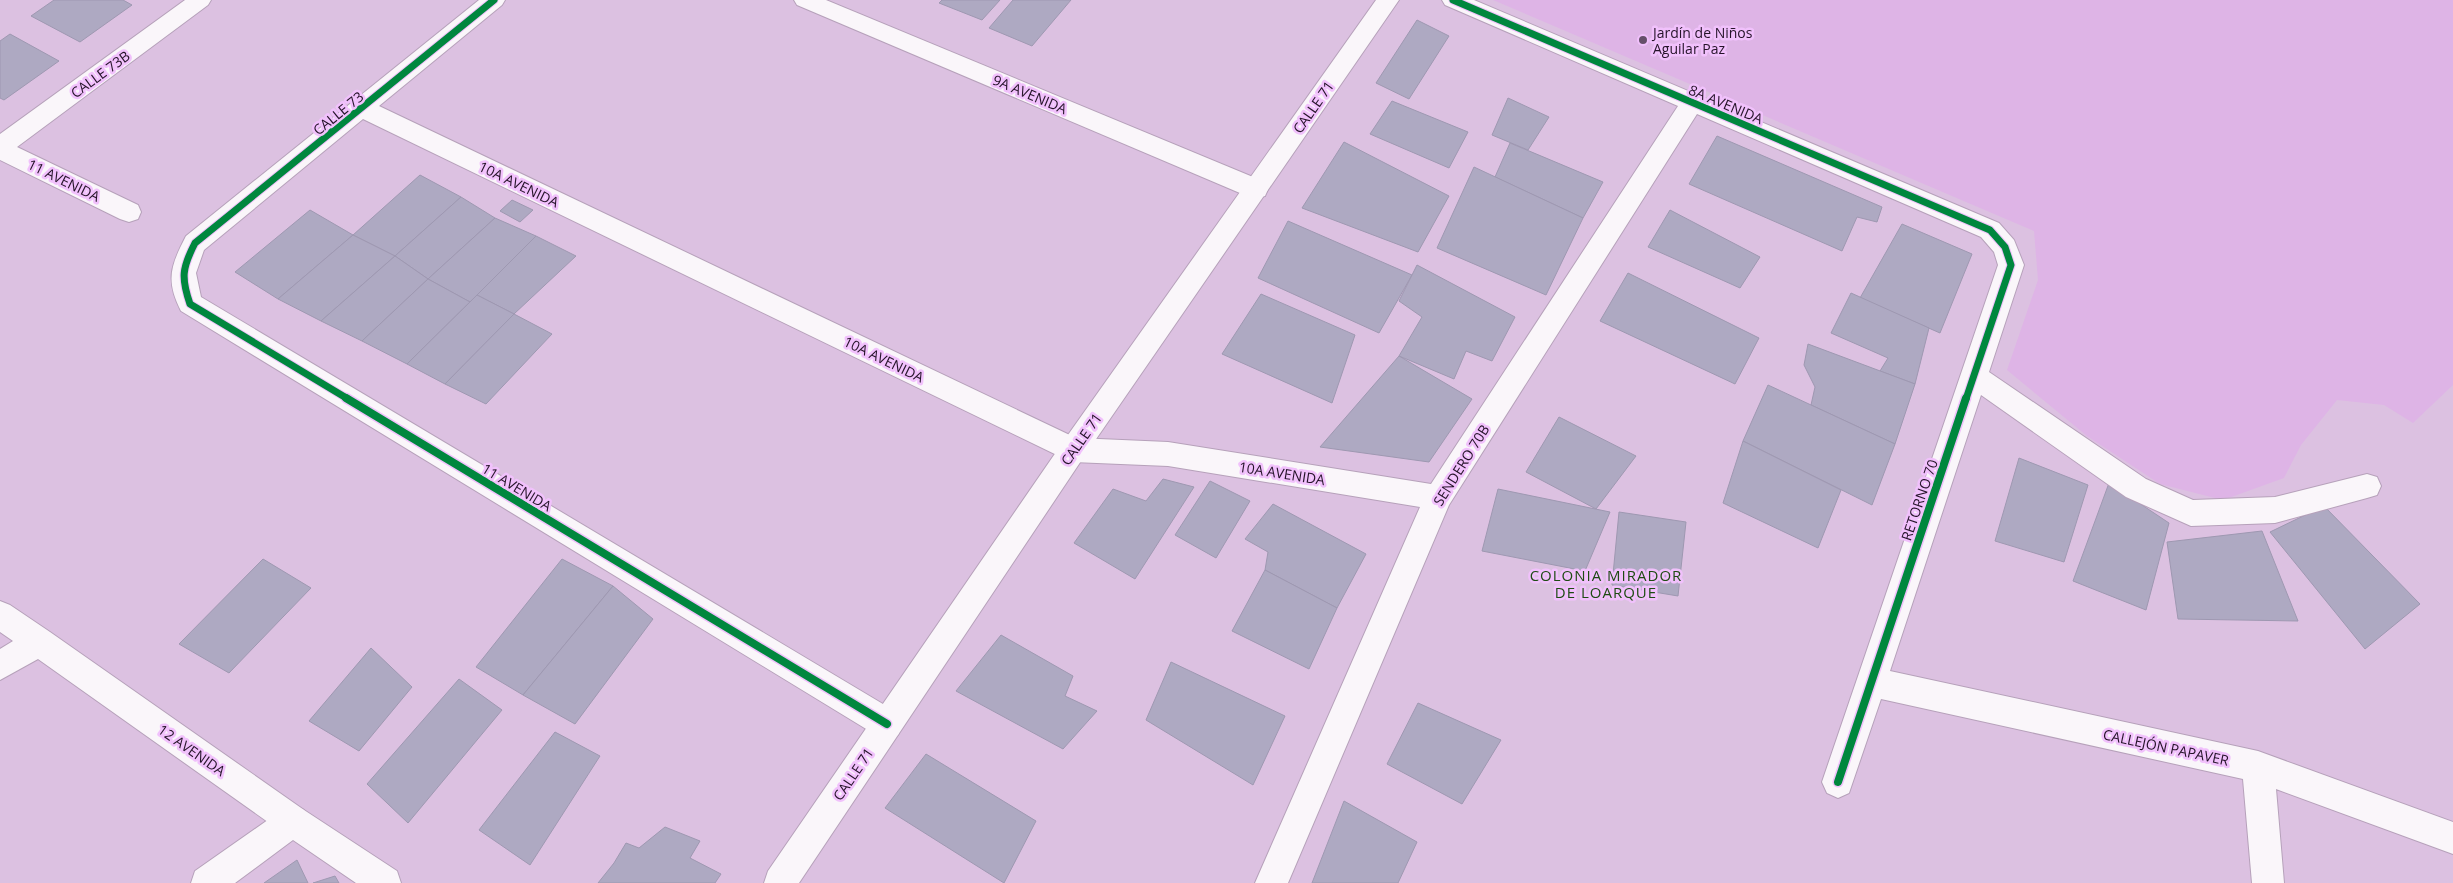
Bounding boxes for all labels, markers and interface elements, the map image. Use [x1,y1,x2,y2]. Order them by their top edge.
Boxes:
place label: Jardín de Niños Aguilar Paz [1651,23,1753,58]
marker: Jardín de Niños Aguilar Paz [1637,34,1649,46]
street label: CALLE 73B [67,46,133,102]
street label: 9A AVENIDA [990,70,1070,118]
street label: CALLE 71 [1288,77,1338,137]
street label: 8A AVENIDA [1686,80,1766,128]
street label: CALLE 73 [309,87,367,139]
street label: 11 AVENIDA [25,154,103,206]
street label: 10A AVENIDA [476,156,562,212]
street label: 10A AVENIDA [841,331,927,387]
street label: CALLE 71 [1056,409,1106,469]
street label: SENDERO 70B [1429,421,1493,509]
street label: 10A AVENIDA [1238,457,1327,489]
street label: RETORNO 70 [1896,457,1942,543]
street label: 11 AVENIDA [479,459,555,515]
district label: COLONIA MIRADOR DE LOARQUE [1530,565,1682,602]
street label: 12 AVENIDA [155,720,230,780]
street label: CALLEJÓN PAPAVER [2101,724,2231,770]
street label: CALLE 71 [828,744,878,804]

